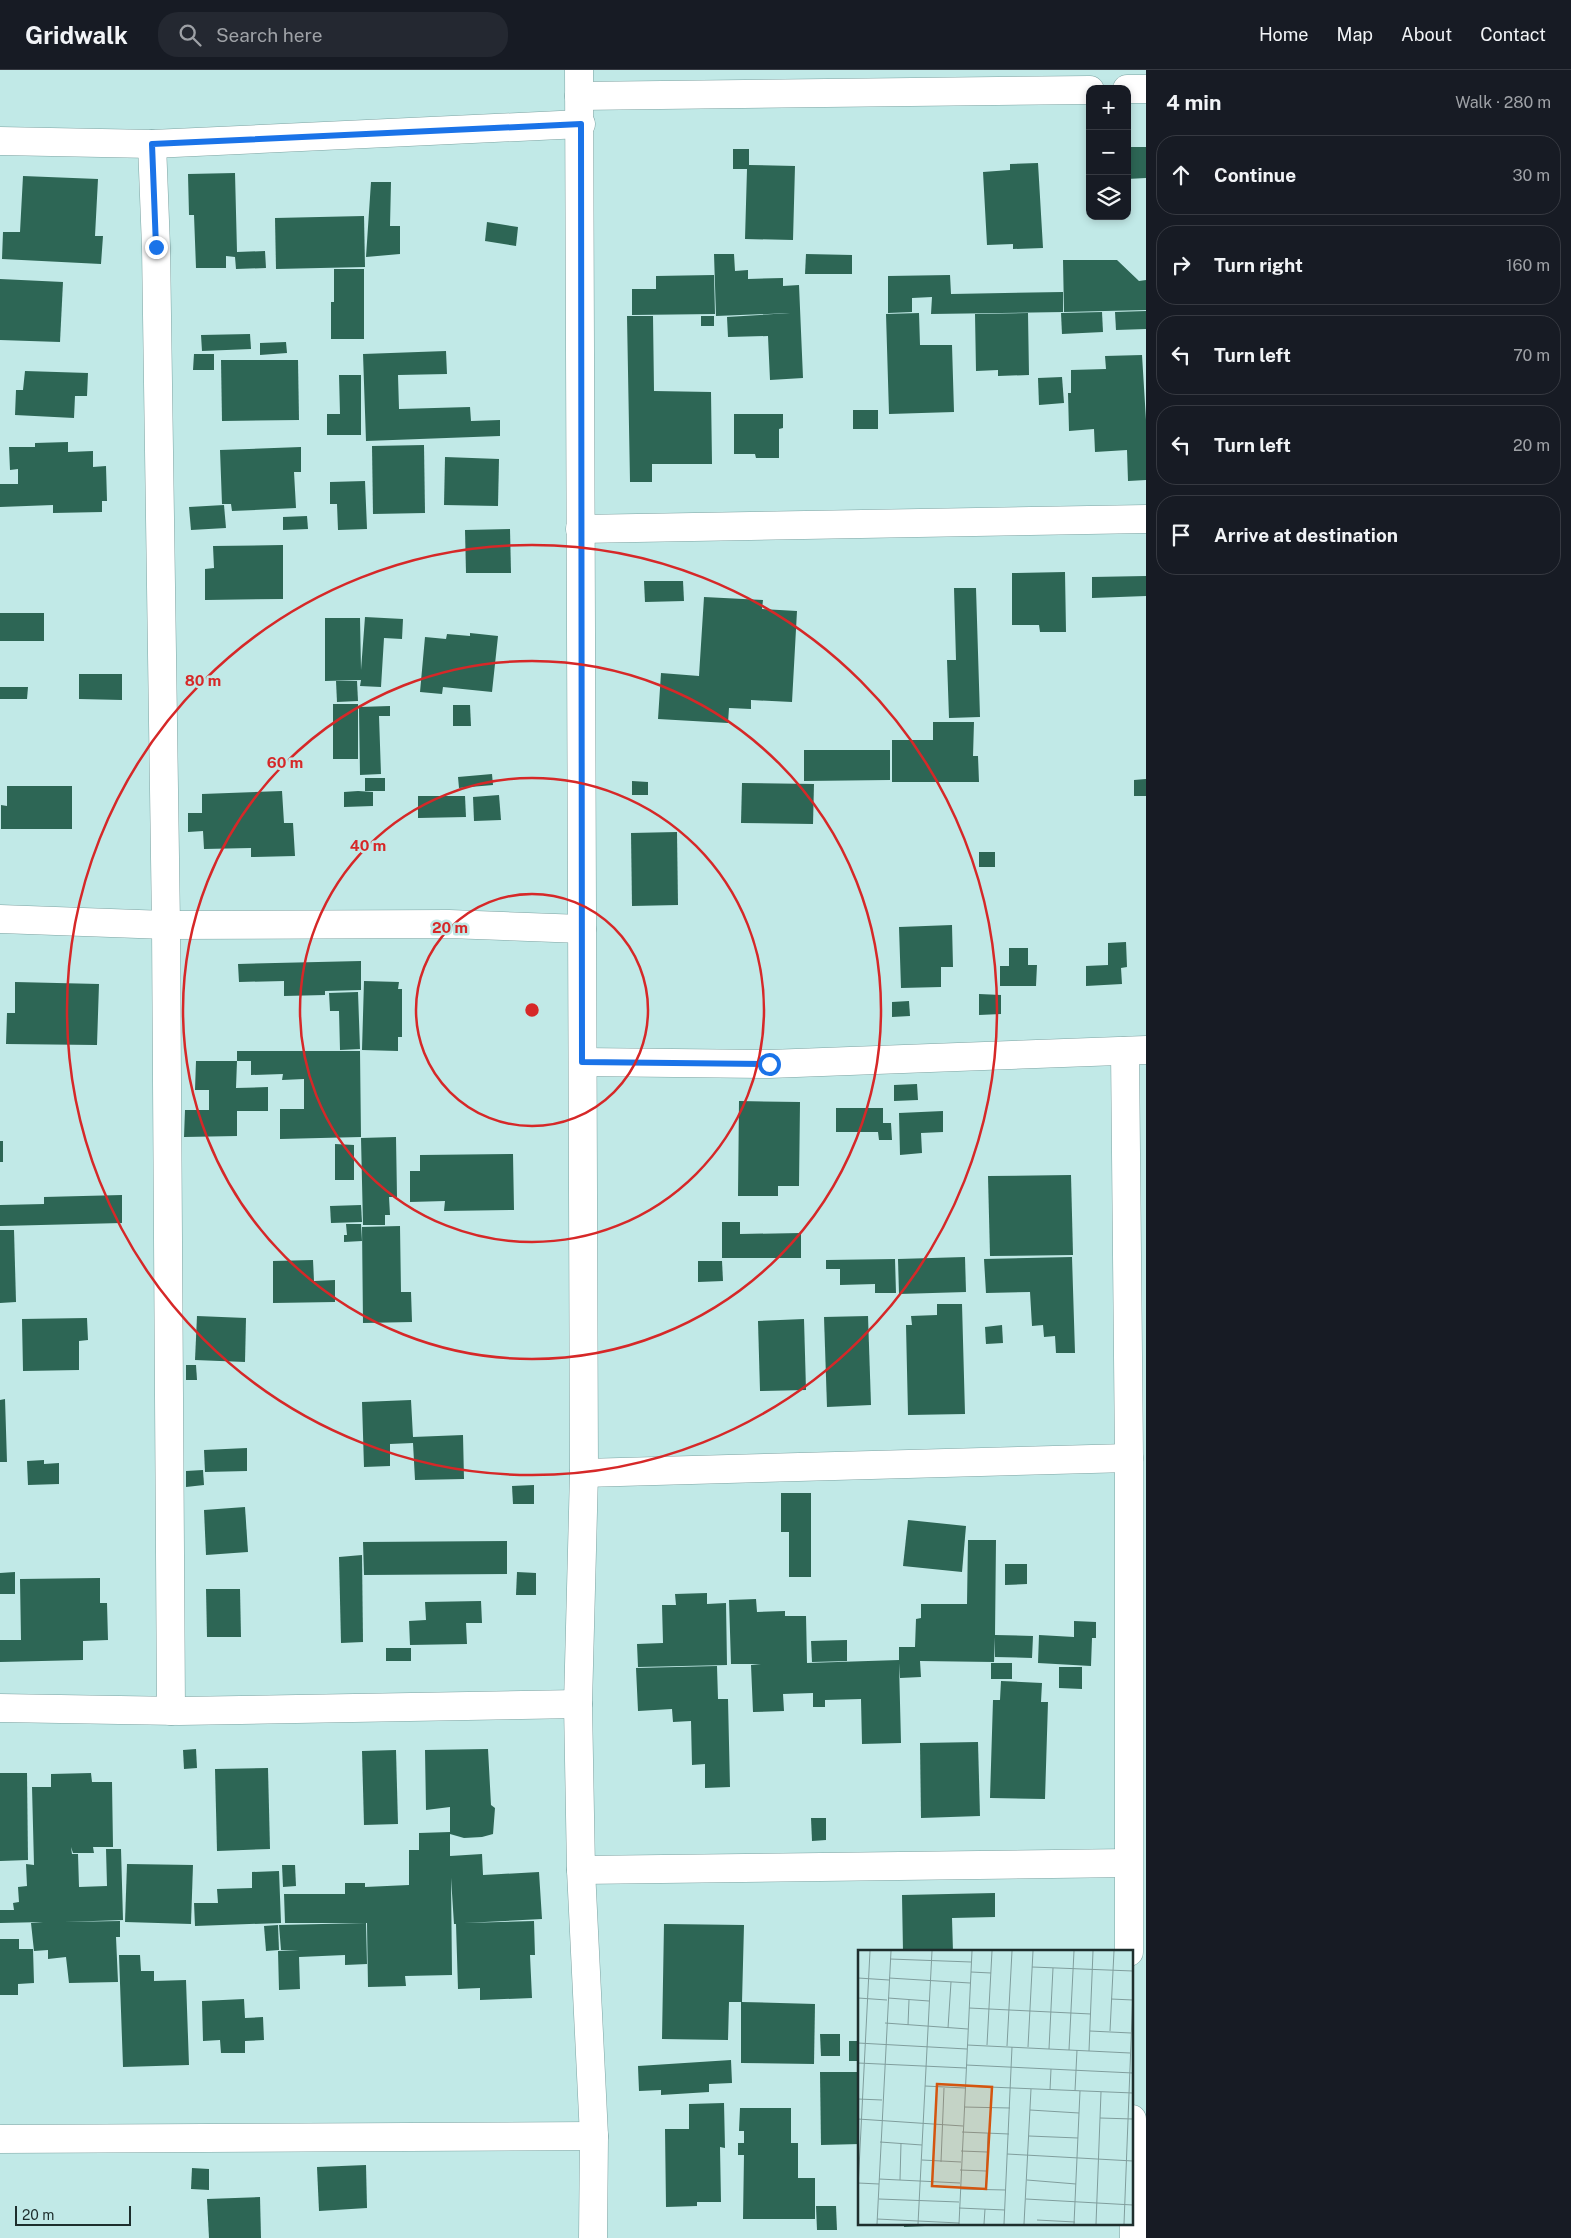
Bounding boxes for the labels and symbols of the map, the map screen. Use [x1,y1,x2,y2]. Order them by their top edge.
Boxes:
route end [145,236,168,259]
text: 80 m [185,672,221,689]
text: 60 m [267,754,303,771]
text: 40 m [350,837,386,854]
text: 20 m [432,919,468,936]
centre of rings [523,1001,541,1019]
route start [758,1053,781,1076]
inset map [858,1950,1134,2226]
scale bar [15,2203,131,2226]

